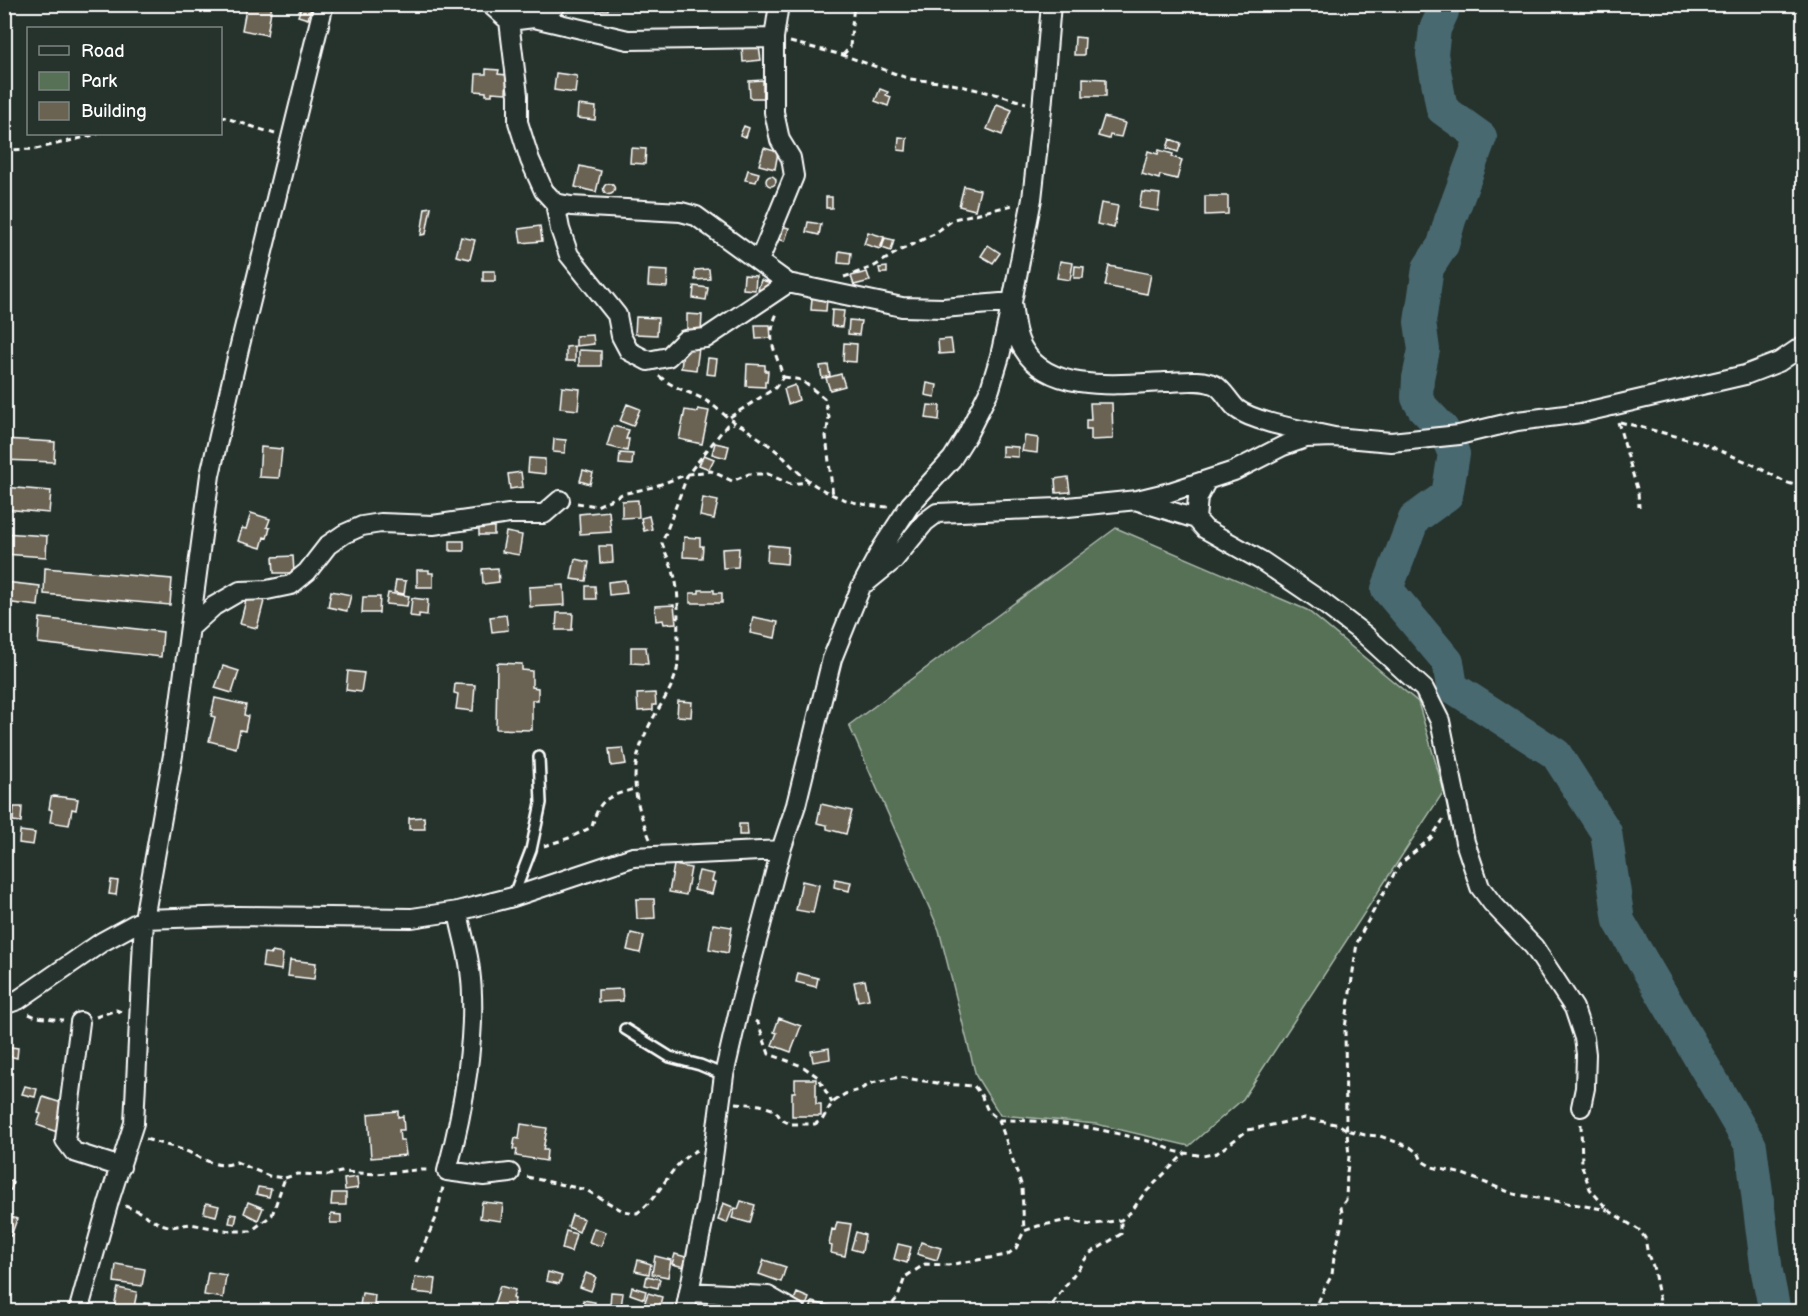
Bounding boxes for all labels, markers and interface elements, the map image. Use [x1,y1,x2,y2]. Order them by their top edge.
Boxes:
legend [27,27,222,135]
text: Road [81,41,125,62]
text: Park [81,71,117,92]
text: Building [81,101,147,122]

